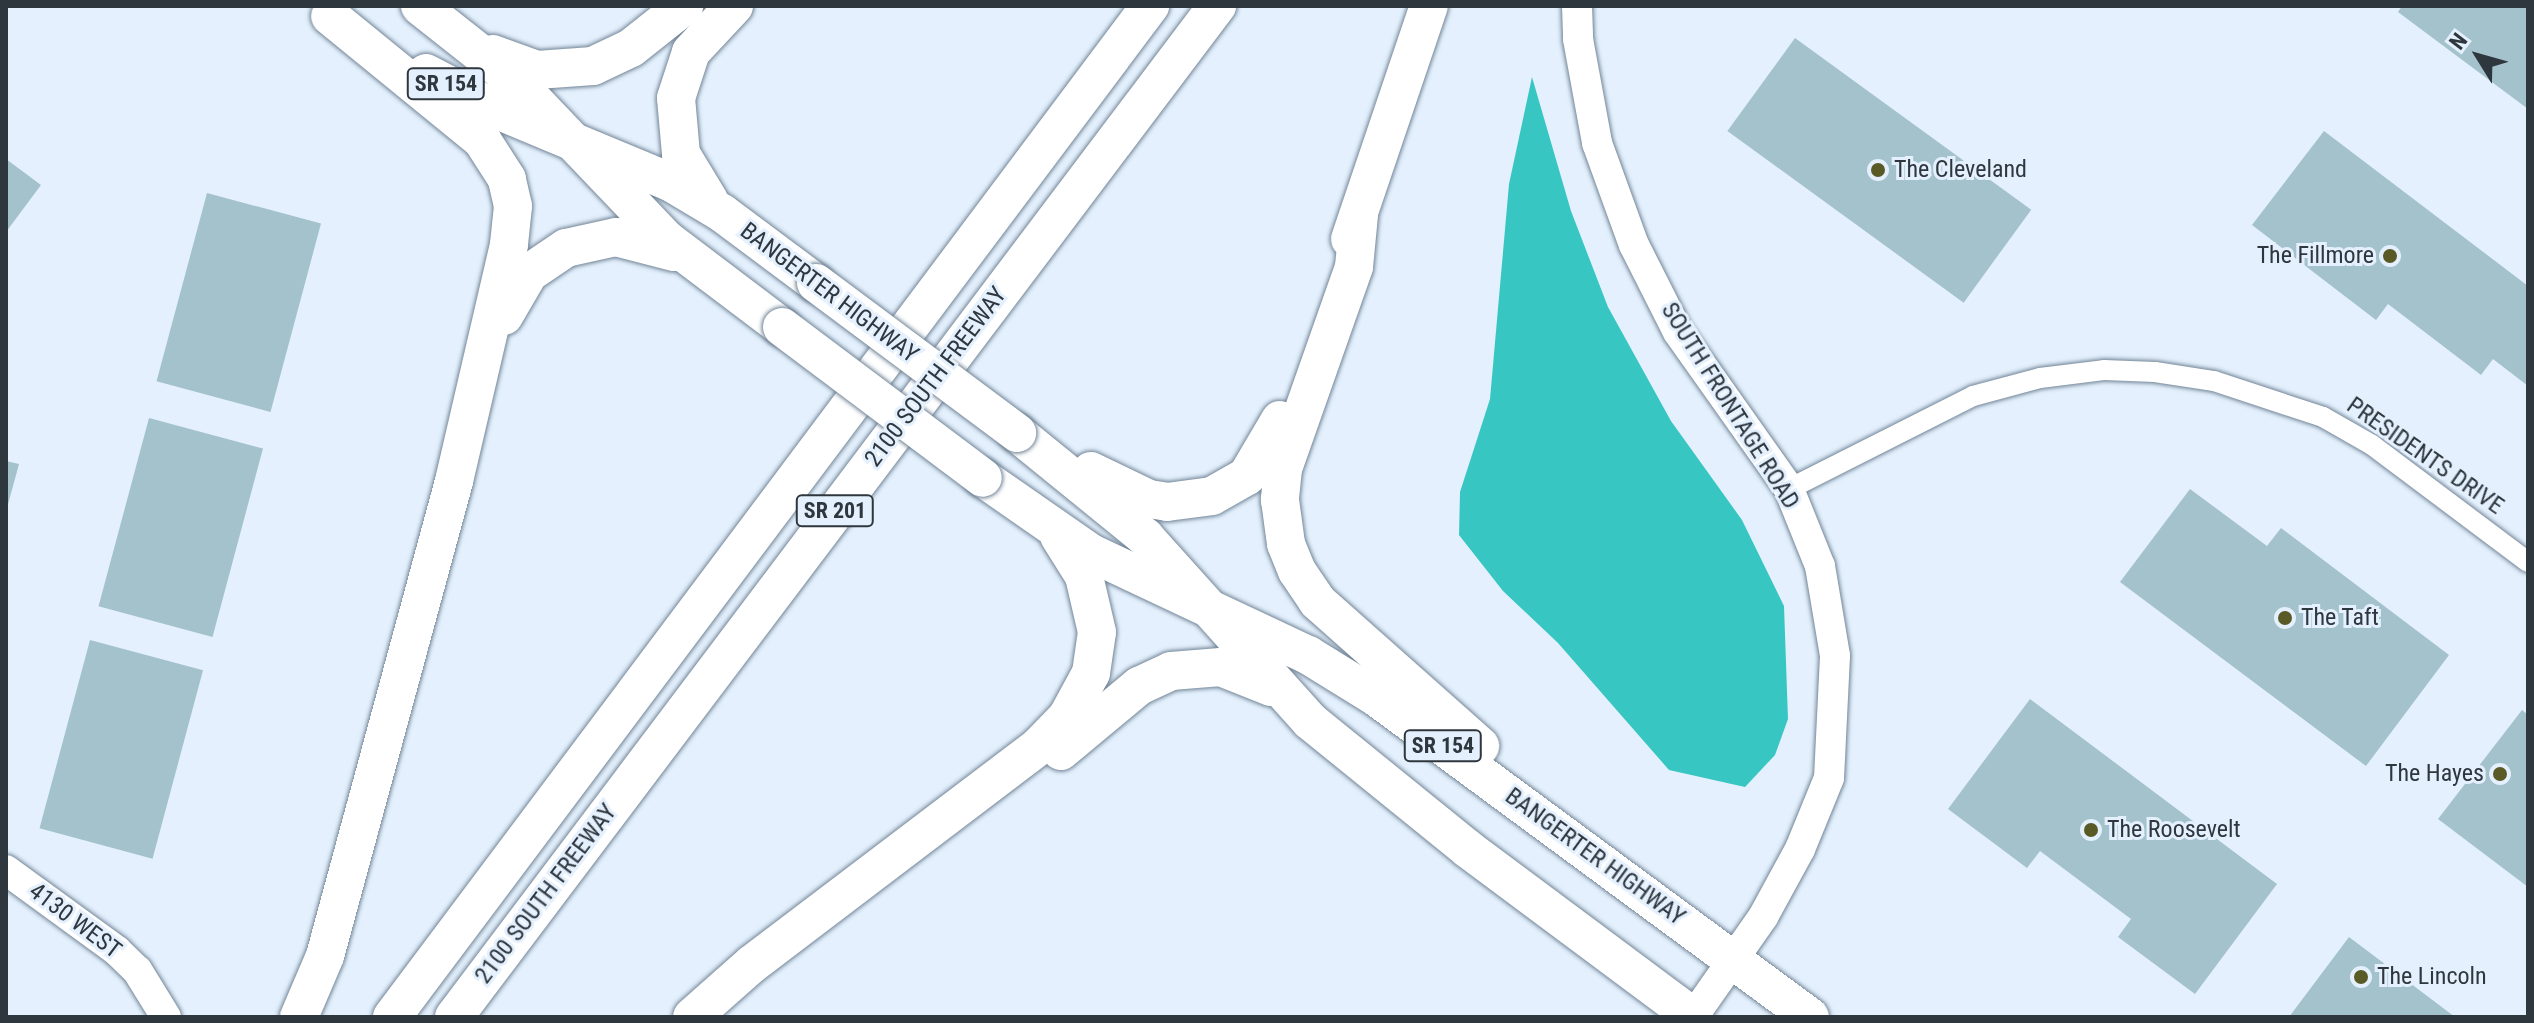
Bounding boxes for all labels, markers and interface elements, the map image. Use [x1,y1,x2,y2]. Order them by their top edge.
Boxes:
north arrow [2438,16,2518,96]
text: N [2444,28,2472,54]
road number: SR 154 [406,66,486,102]
place label: The Cleveland [1894,156,2027,184]
marker: The Cleveland [1869,161,1887,179]
street label: BANGERTER HIGHWAY [734,217,924,369]
place label: The Fillmore [2257,242,2374,270]
marker: The Fillmore [2381,247,2399,265]
street label: 2100 SOUTH FREEWAY [859,282,1013,472]
street label: SOUTH FRONTAGE ROAD [1655,298,1805,514]
street label: PRESIDENTS DRIVE [2341,391,2509,521]
road number: SR 201 [795,493,875,529]
place label: The Taft [2301,604,2379,632]
marker: The Taft [2276,609,2294,627]
road number: SR 154 [1403,728,1483,764]
place label: The Hayes [2385,760,2484,788]
marker: The Hayes [2491,765,2509,783]
street label: BANGERTER HIGHWAY [1499,782,1691,932]
street label: 2100 SOUTH FREEWAY [469,799,623,989]
place label: The Roosevelt [2107,816,2241,844]
marker: The Roosevelt [2082,821,2100,839]
street label: 4130 WEST [23,877,127,965]
place label: The Lincoln [2377,963,2487,991]
marker: The Lincoln [2352,968,2370,986]

